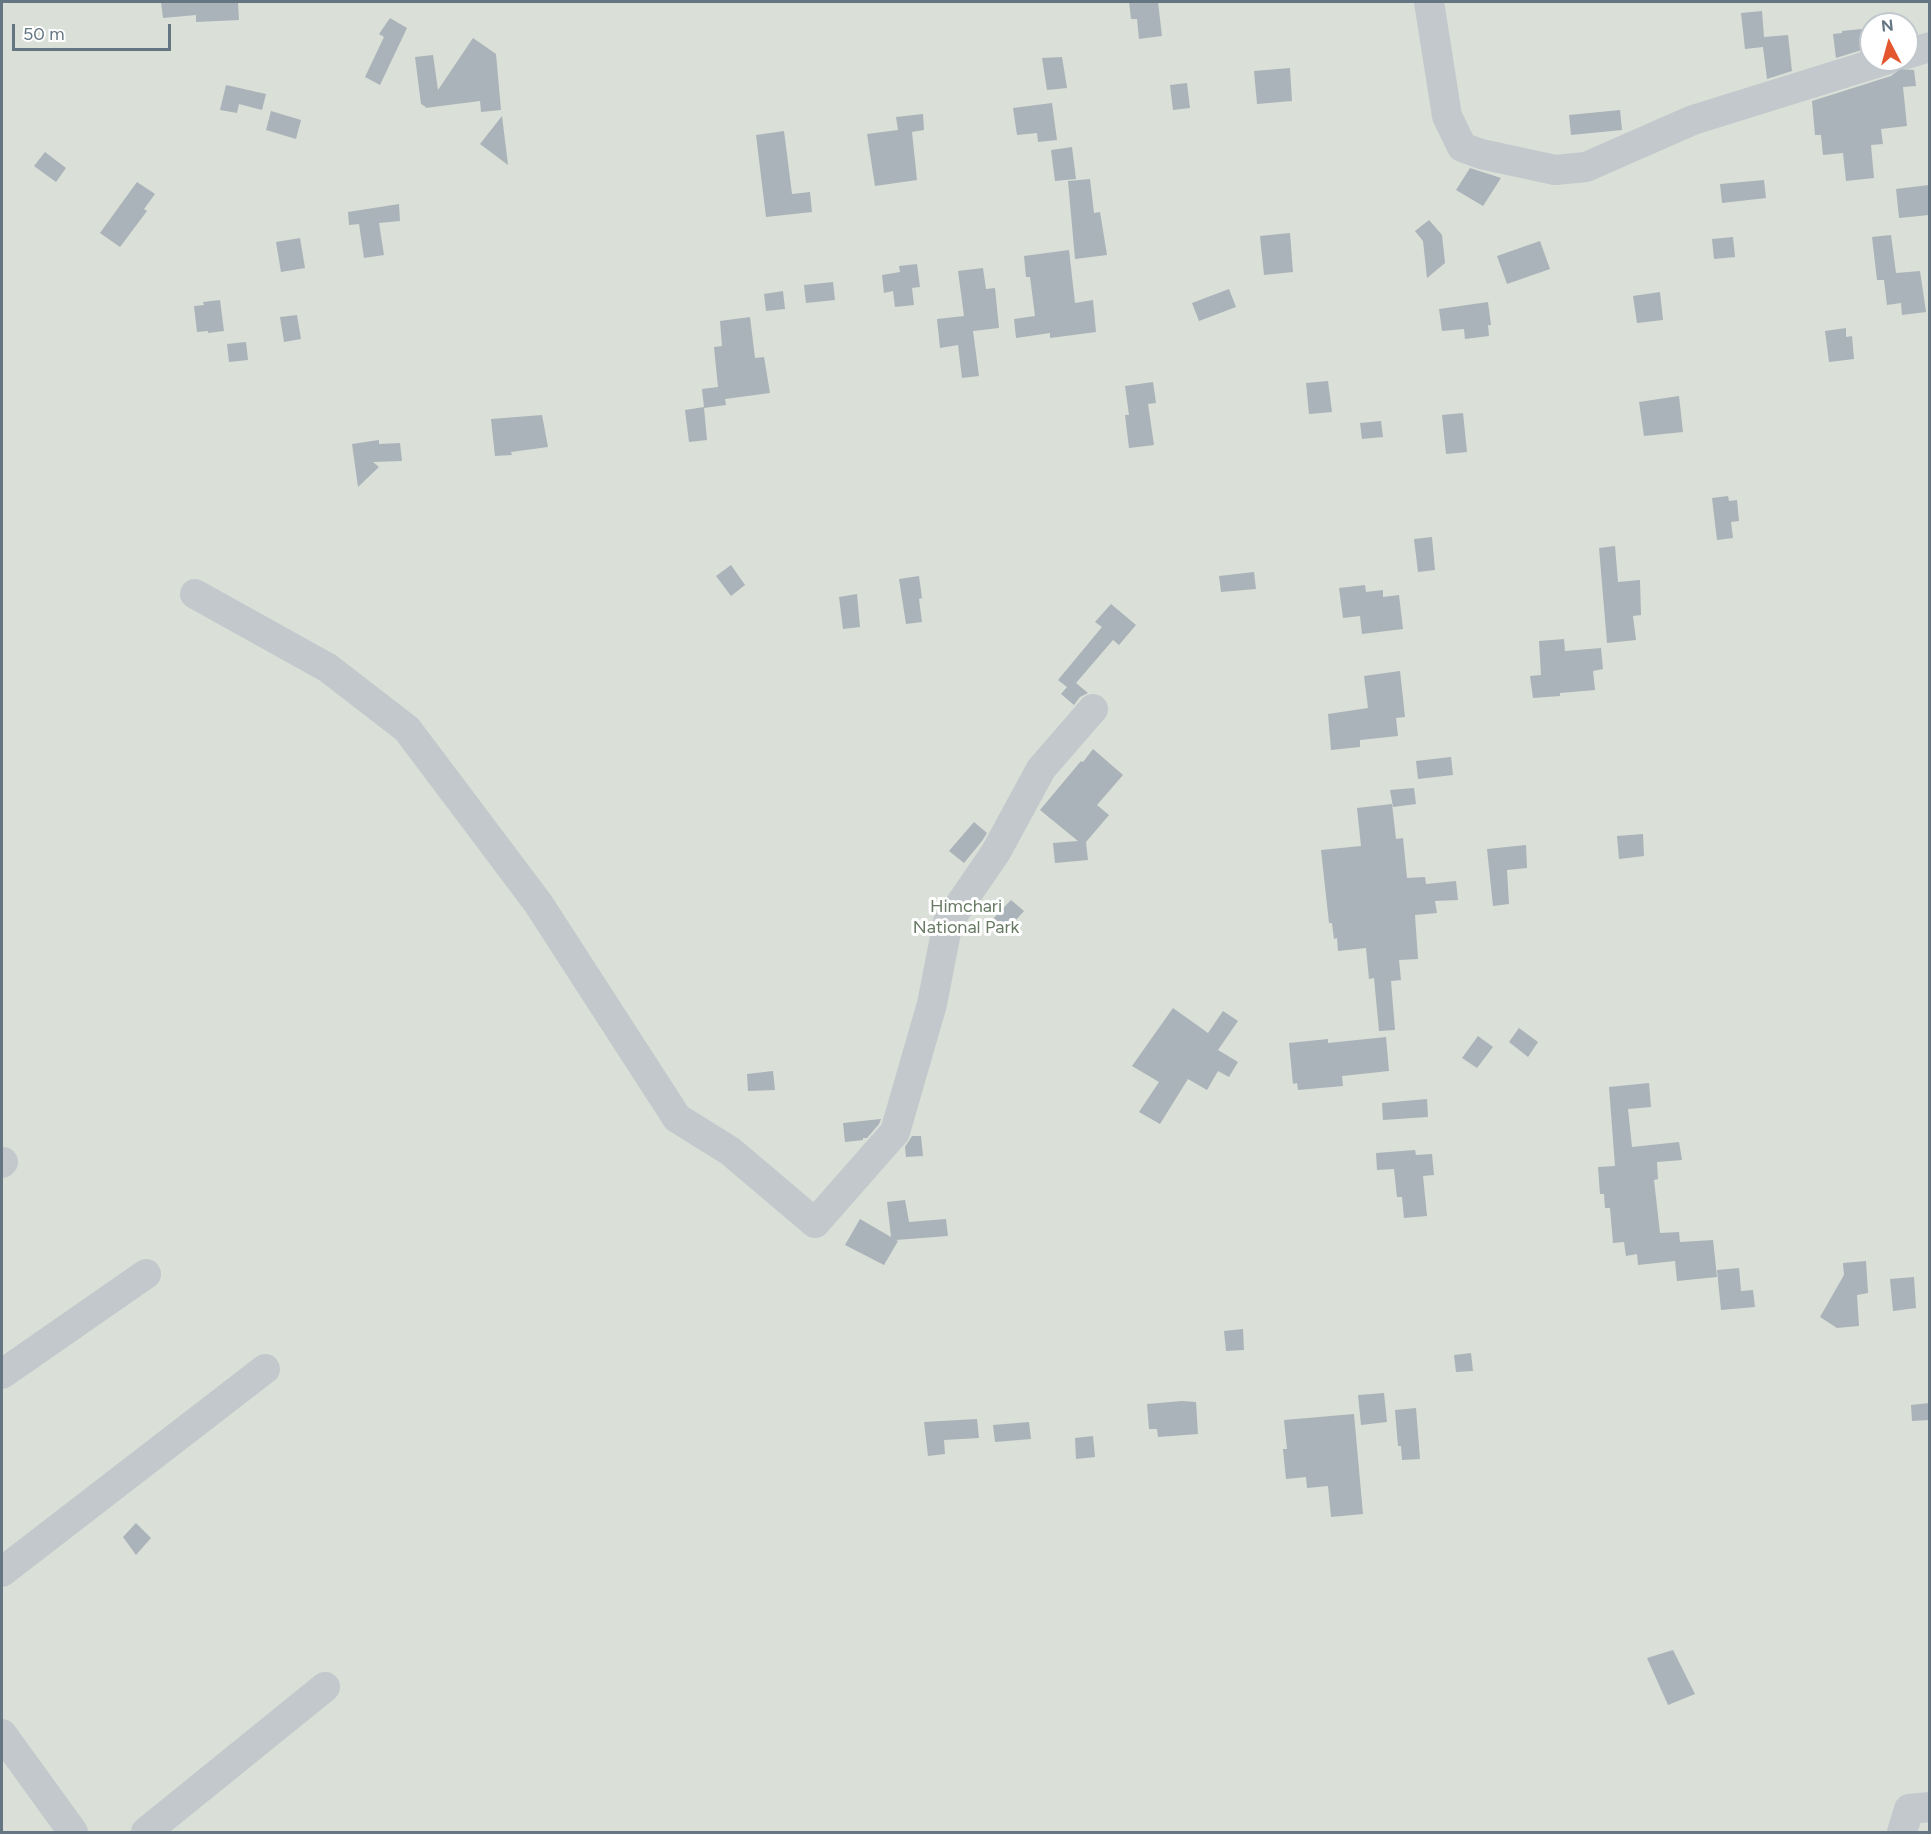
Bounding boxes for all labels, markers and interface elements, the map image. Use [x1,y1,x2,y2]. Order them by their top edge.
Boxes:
scale bar [15,12,174,50]
north arrow [1859,12,1919,72]
text: N [1880,15,1894,36]
text: 50 m [23,23,65,45]
park label: Himchari National Park [913,896,1019,938]

